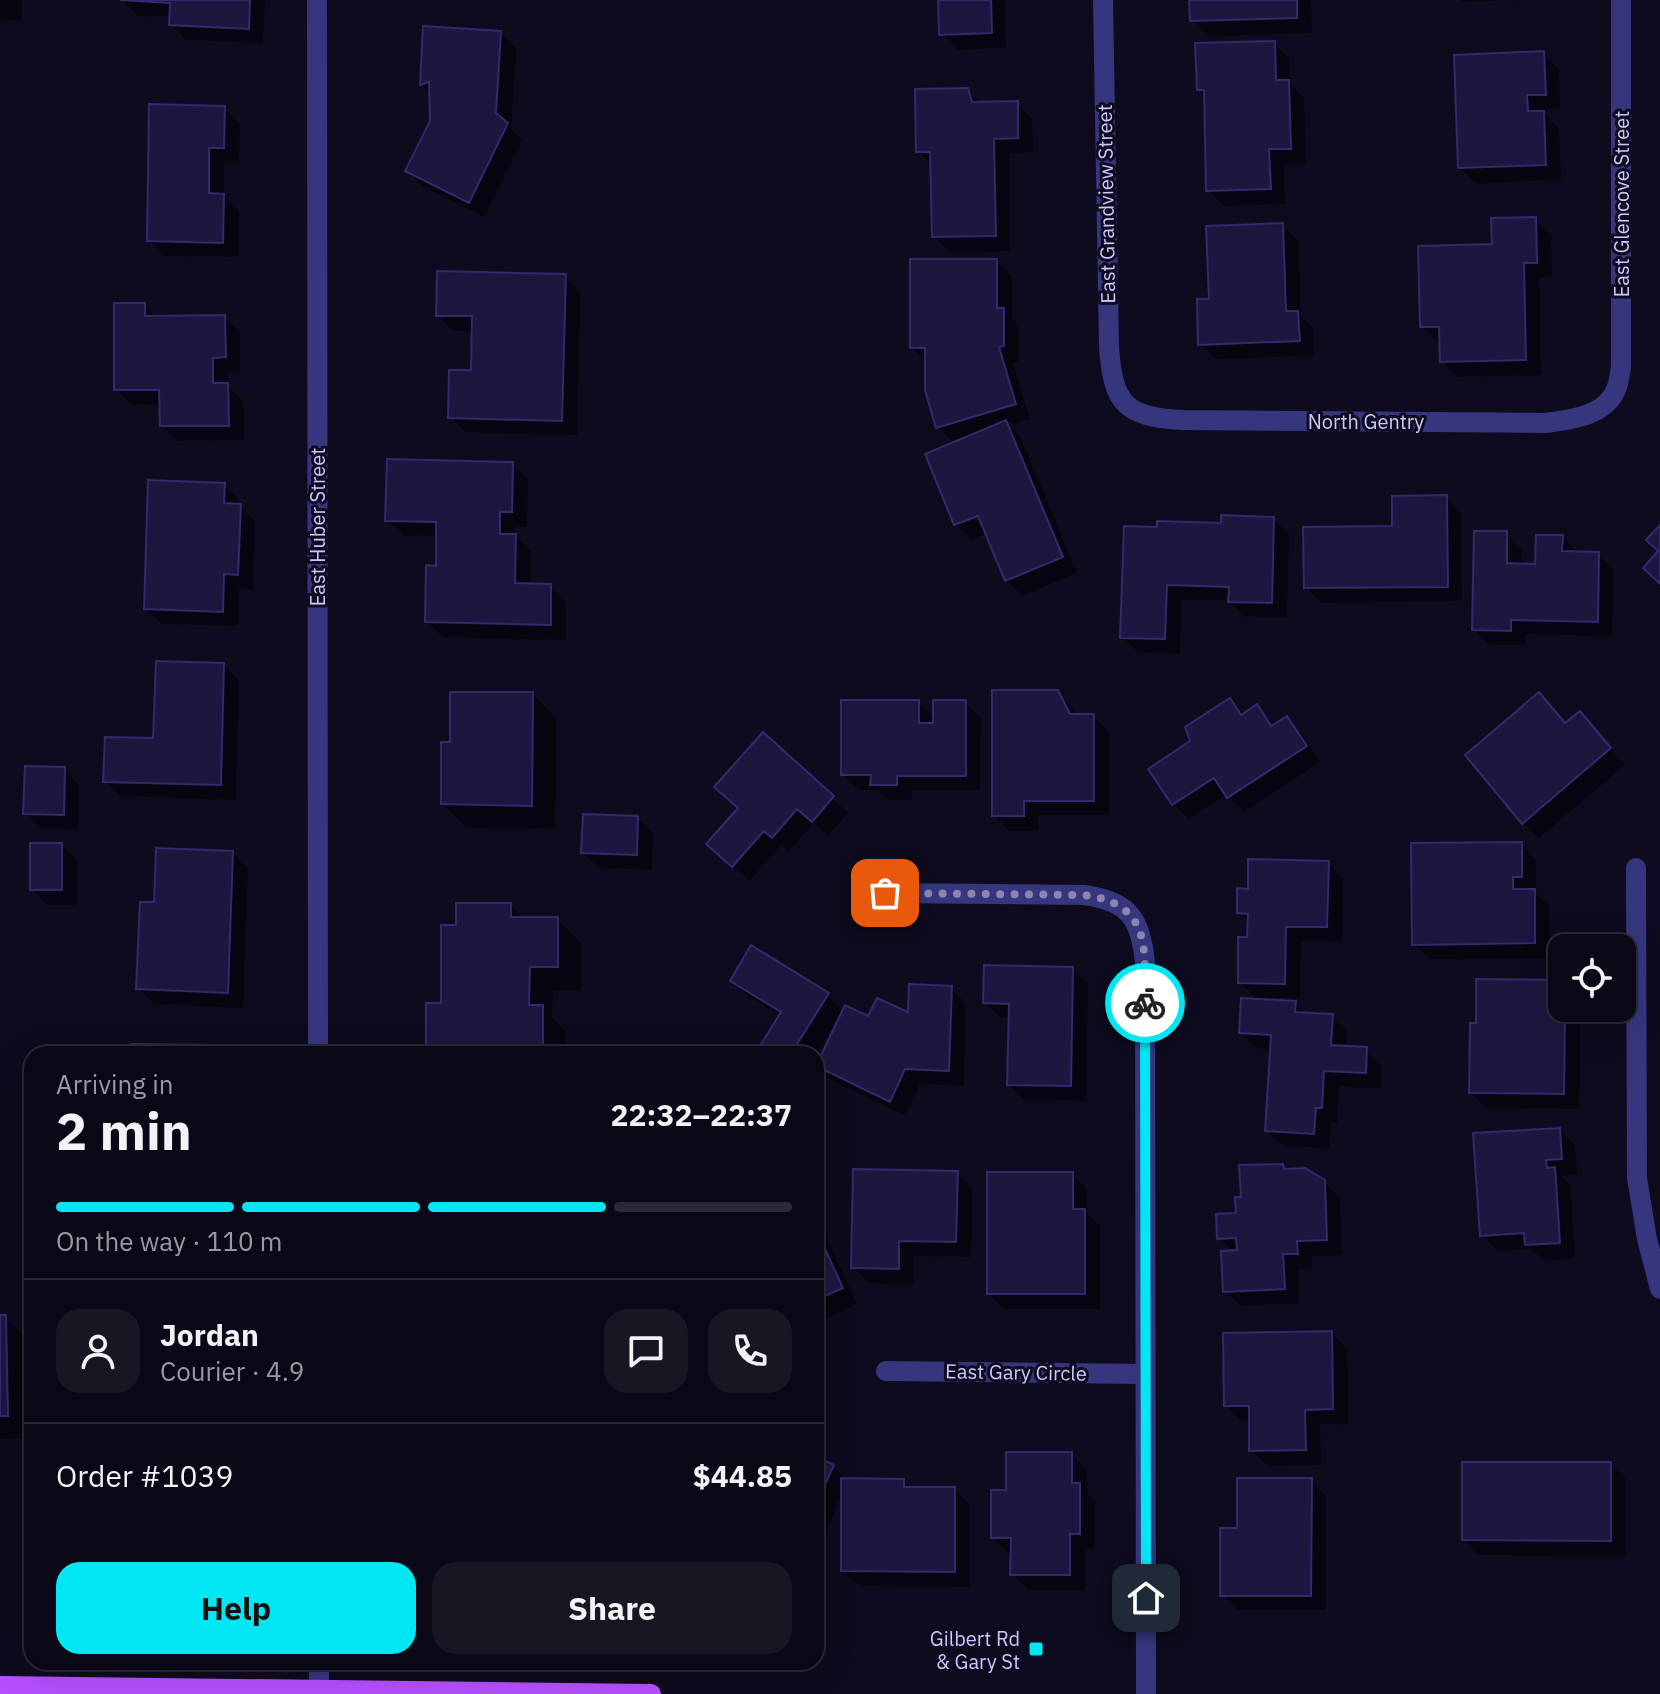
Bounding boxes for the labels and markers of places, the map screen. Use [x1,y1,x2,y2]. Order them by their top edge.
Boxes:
pin [851,859,919,927]
pin [1112,1564,1180,1632]
place label: Gilbert Rd & Gary St [930,1625,1020,1675]
marker: Gilbert Rd & Gary St [1027,1640,1045,1658]

